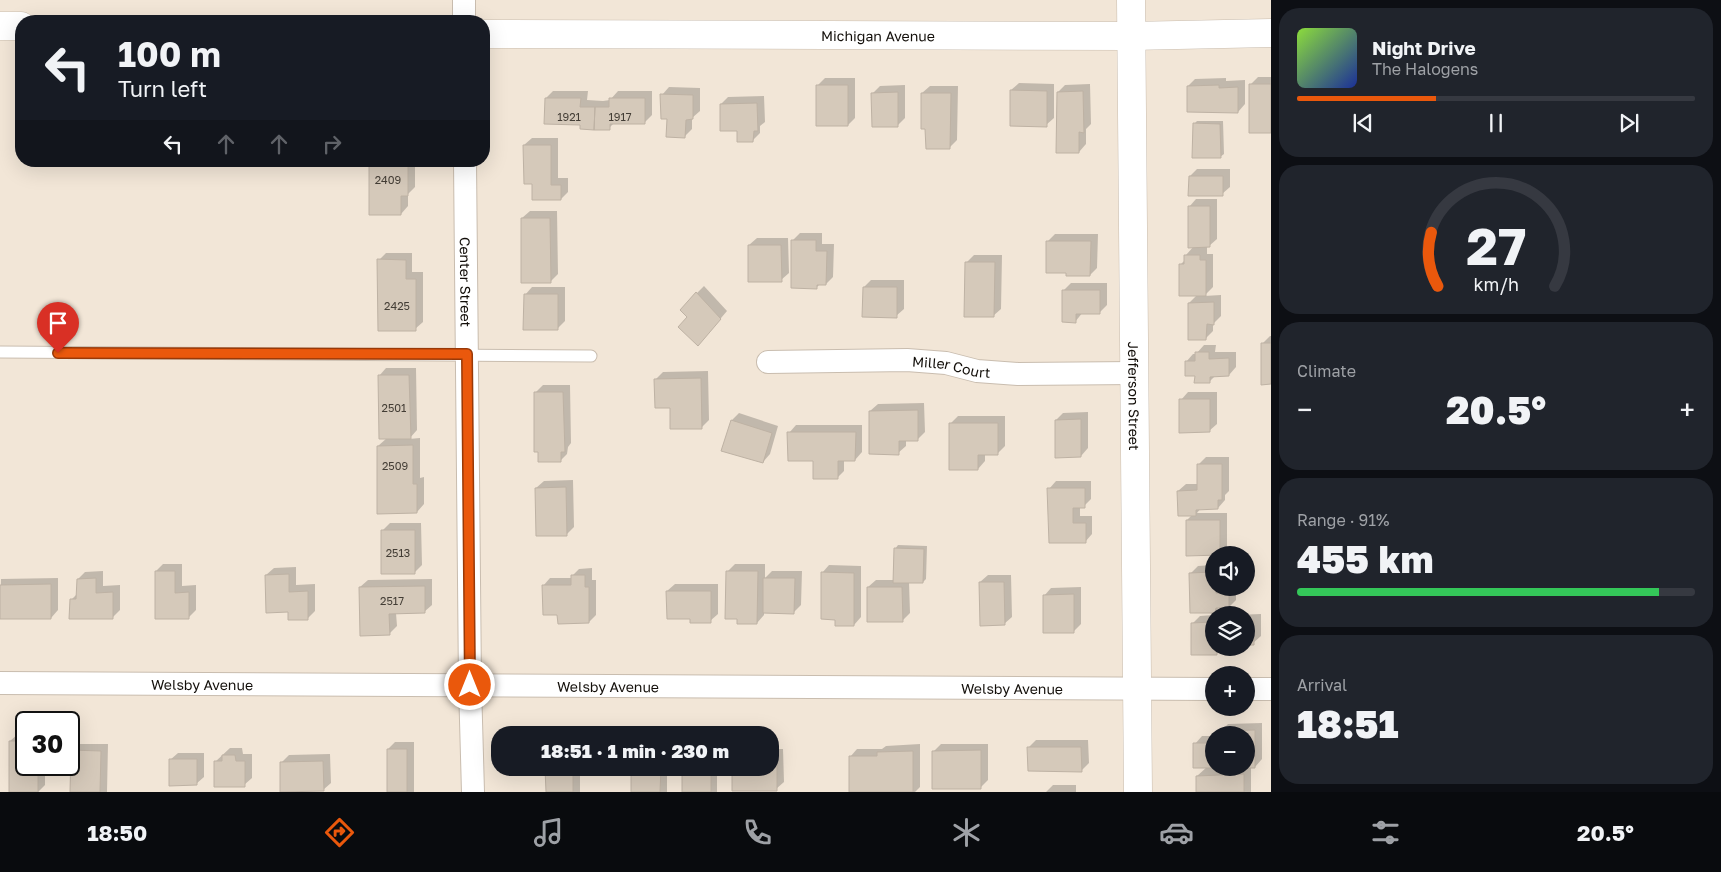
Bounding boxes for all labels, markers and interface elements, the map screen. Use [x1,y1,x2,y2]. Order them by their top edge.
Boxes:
street label: Michigan Avenue [821,27,935,44]
text: 100 m [118,33,221,75]
icon: left [35,35,100,100]
text: Night Drive [1372,36,1476,59]
text: The Halogens [1372,59,1478,79]
text: Turn left [118,75,207,102]
icon: previous [1349,109,1377,137]
icon: pause [1482,109,1510,137]
icon: next [1615,109,1643,137]
house number: 1921 [557,110,581,123]
house number: 1917 [608,110,632,123]
icon: left [159,130,187,158]
icon: ahead [212,130,240,158]
icon: ahead [265,130,293,158]
icon: right [318,130,346,158]
house number: 2409 [375,173,401,186]
text: 27 [1466,214,1526,276]
street label: Center Street [457,237,475,327]
text: km/h [1473,273,1519,295]
house number: 2425 [384,299,410,312]
pin [37,302,79,353]
icon: arrive [44,309,72,337]
street label: Jefferson Street [1126,341,1143,451]
street label: Miller Court [912,352,991,380]
text: Climate [1297,361,1356,381]
text: 20.5° [1446,387,1546,432]
text: − [1297,393,1312,426]
text: + [1680,393,1695,426]
house number: 2501 [382,401,406,414]
house number: 2509 [382,459,408,472]
text: Range · 91% [1297,510,1389,530]
text: 455 km [1297,536,1434,581]
house number: 2513 [386,546,410,559]
map controls [1205,546,1255,776]
button: sound [1205,546,1255,596]
house number: 2517 [380,594,404,607]
button: layers [1205,606,1255,656]
position arrow [443,658,495,710]
button: + [1205,666,1255,716]
street label: Welsby Avenue [151,675,253,693]
text: Arrival [1297,675,1347,695]
street label: Welsby Avenue [557,677,659,695]
street label: Welsby Avenue [961,679,1063,697]
text: 18:51 [1297,701,1399,746]
speed limit sign: 30 [15,711,80,776]
button: − [1205,726,1255,776]
text: 18:51 · 1 min · 230 m [541,739,729,762]
icon: directions [322,815,357,850]
icon: music [531,815,566,850]
icon: phone [740,815,775,850]
icon: climate [949,815,984,850]
icon: car [1159,815,1194,850]
icon: filters [1368,815,1403,850]
text: 18:50 [87,819,147,846]
text: 20.5° [1577,819,1634,846]

